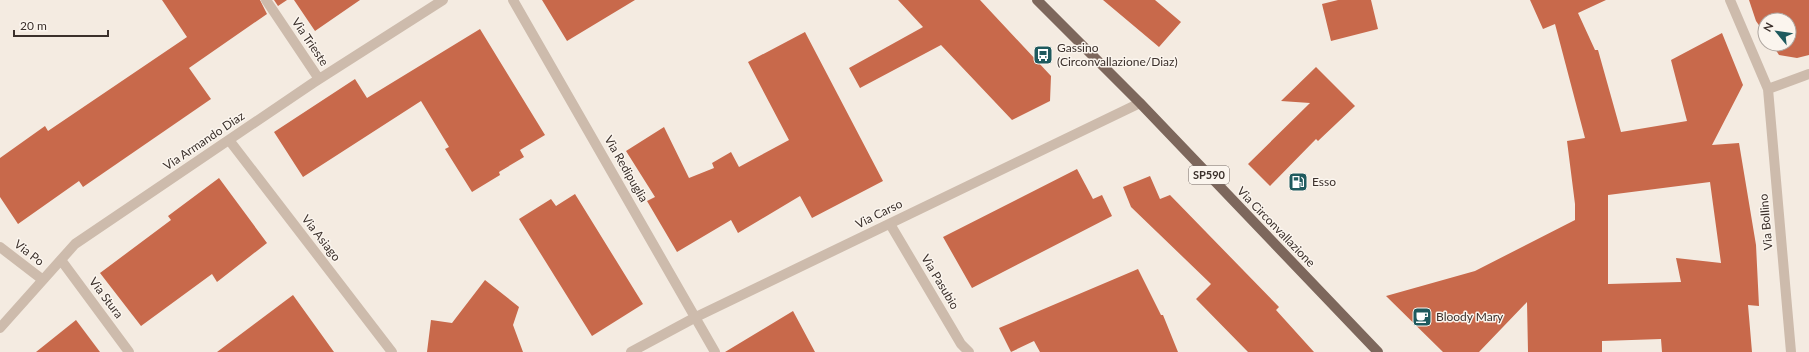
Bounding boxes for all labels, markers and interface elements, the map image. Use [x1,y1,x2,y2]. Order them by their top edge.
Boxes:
scale bar [14,12,108,38]
north arrow [1757,12,1797,52]
street label: Via Trieste [289,15,332,69]
text: 20 m [20,18,47,33]
text: N [1760,20,1776,34]
place label: Gassino (Circonvallazione/Diaz) [1057,40,1178,69]
bus stop icon: Gassino (Circonvallazione/Diaz) [1032,44,1054,66]
street label: Via Armando Diaz [160,108,248,173]
street label: Via Redipuglia [601,133,652,205]
road number: SP590 [1189,166,1229,184]
fuel station icon: Esso [1287,171,1309,193]
place label: Esso [1312,174,1336,189]
street label: Via Circonvallazione [1234,183,1319,270]
street label: Via Bollino [1756,193,1775,251]
street label: Via Carso [853,196,905,231]
street label: Via Asiago [299,211,344,264]
street label: Via Po [11,236,47,269]
street label: Via Pasubio [918,252,963,312]
street label: Via Stura [86,274,127,321]
cafe icon: Bloody Mary [1411,306,1433,328]
place label: Bloody Mary [1436,309,1504,324]

